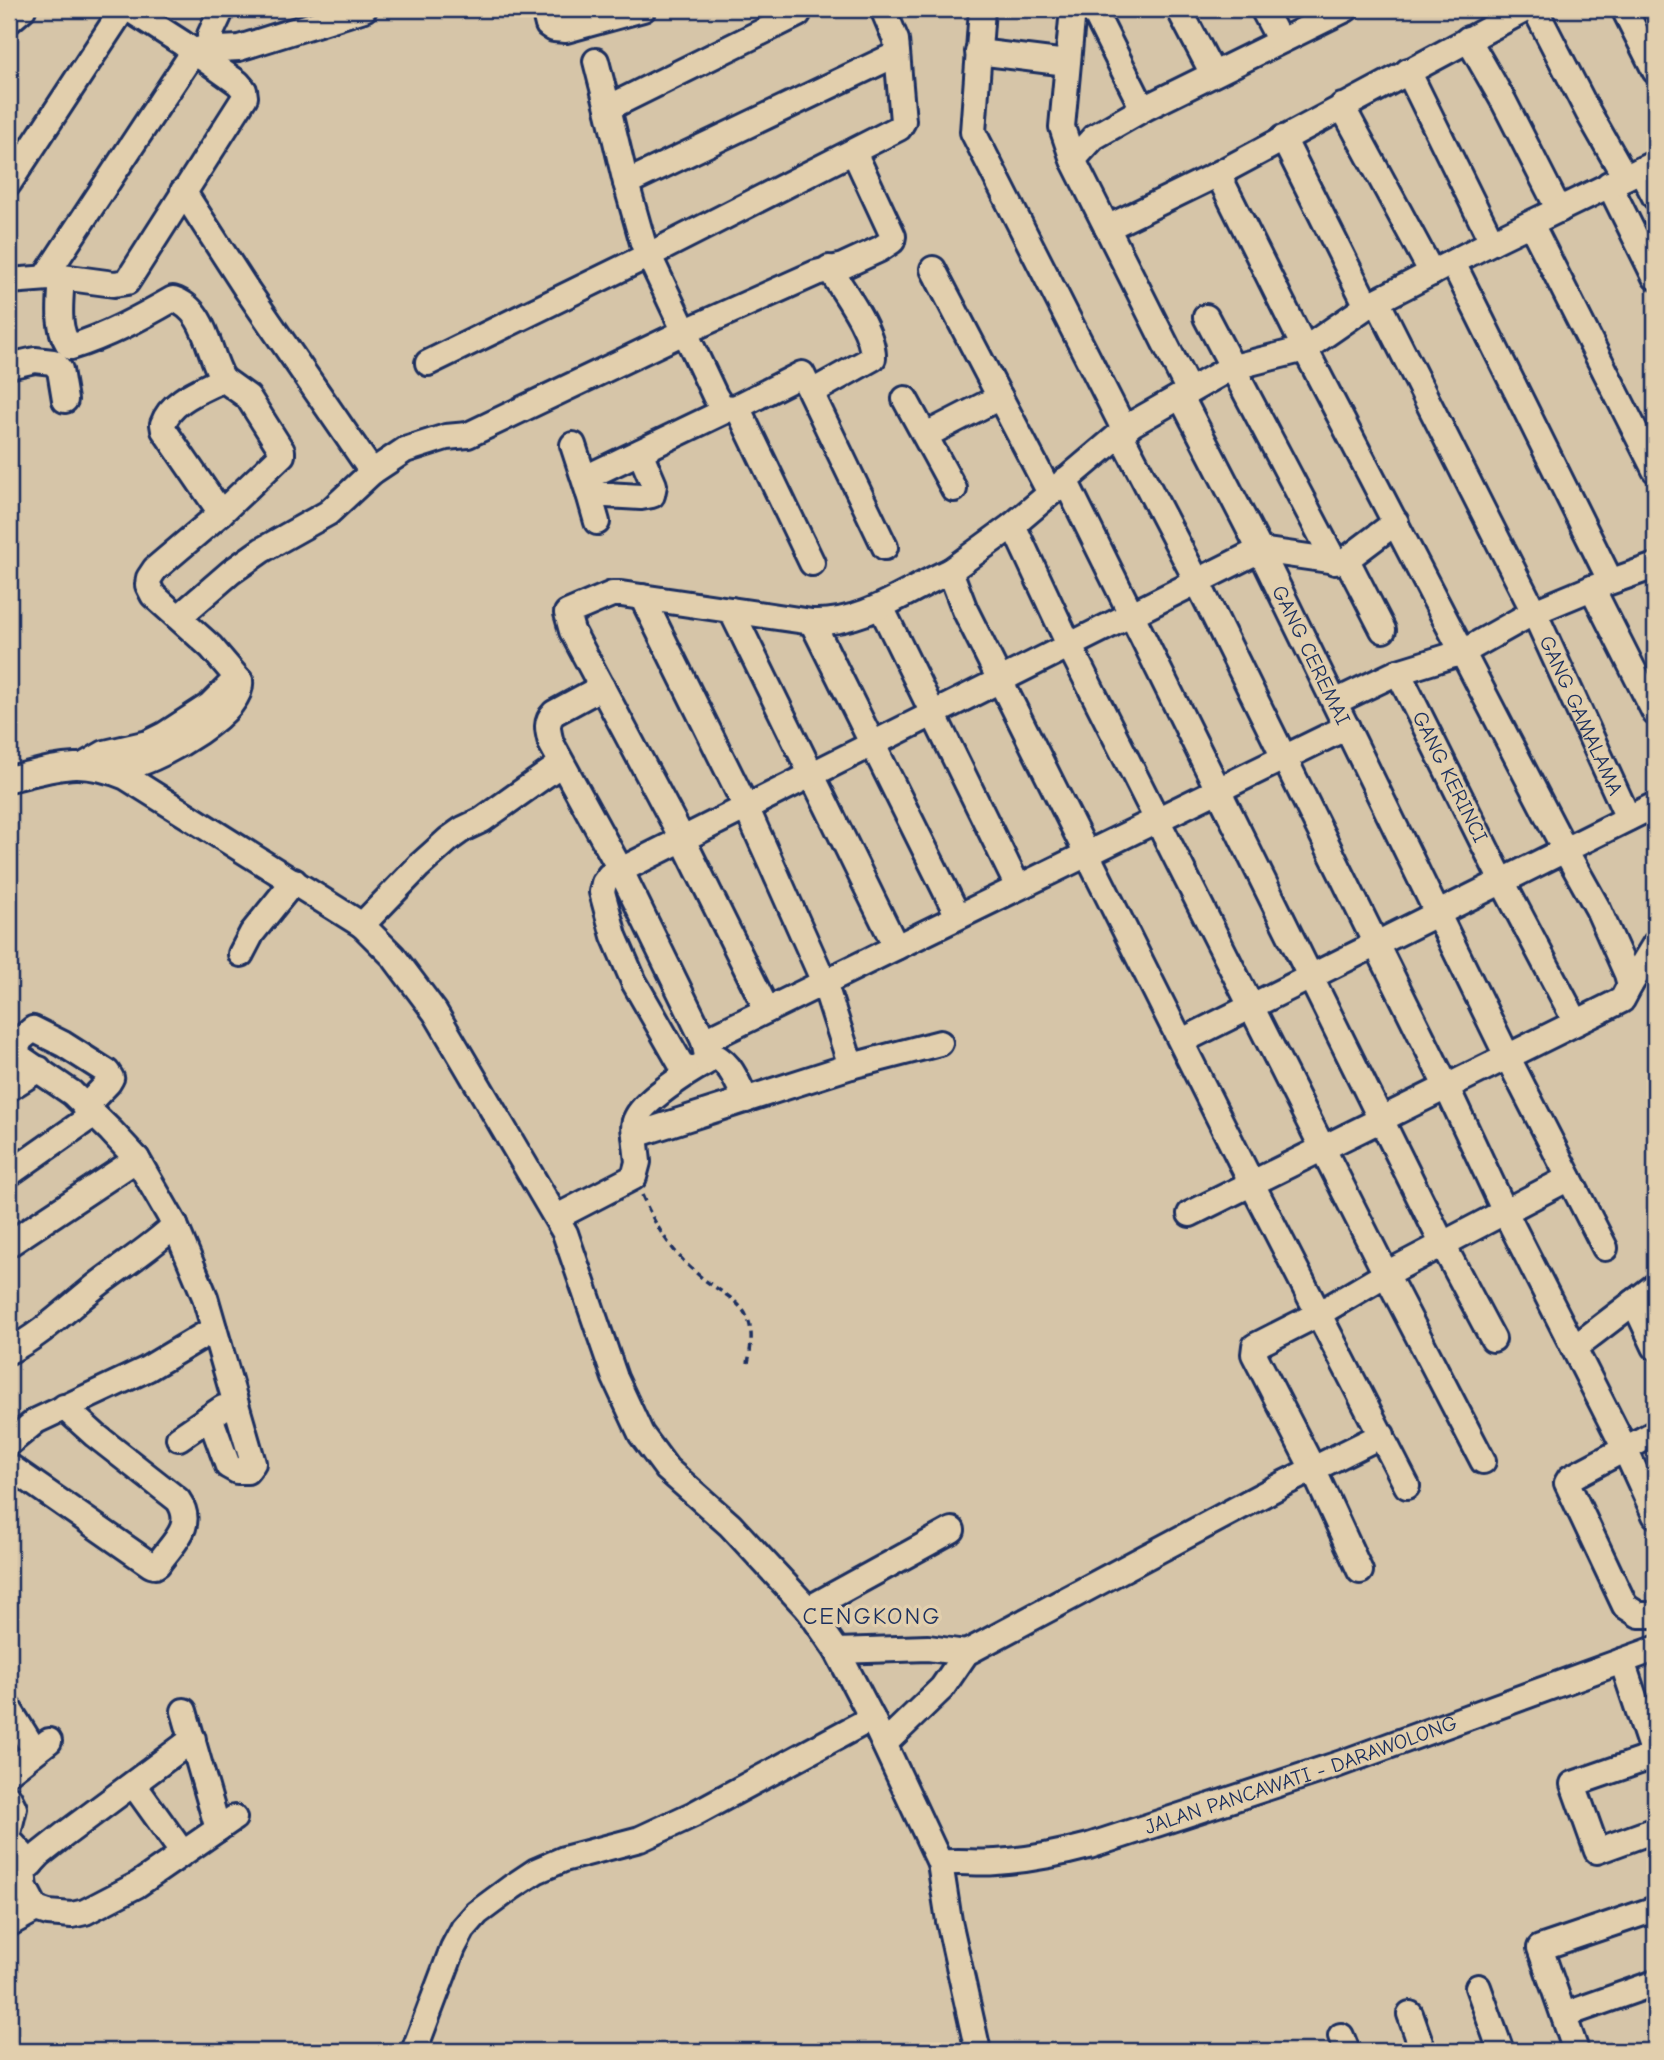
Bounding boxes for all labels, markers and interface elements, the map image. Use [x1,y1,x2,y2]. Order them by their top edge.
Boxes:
street label: GANG CEREMAI [1267,581,1355,729]
street label: GANG GAMALAMA [1534,632,1628,799]
street label: GANG KERINCI [1407,707,1493,846]
district label: CENGKONG [802,1602,942,1630]
street label: JALAN PANCAWATI - DARAWOLONG [1142,1710,1460,1839]

